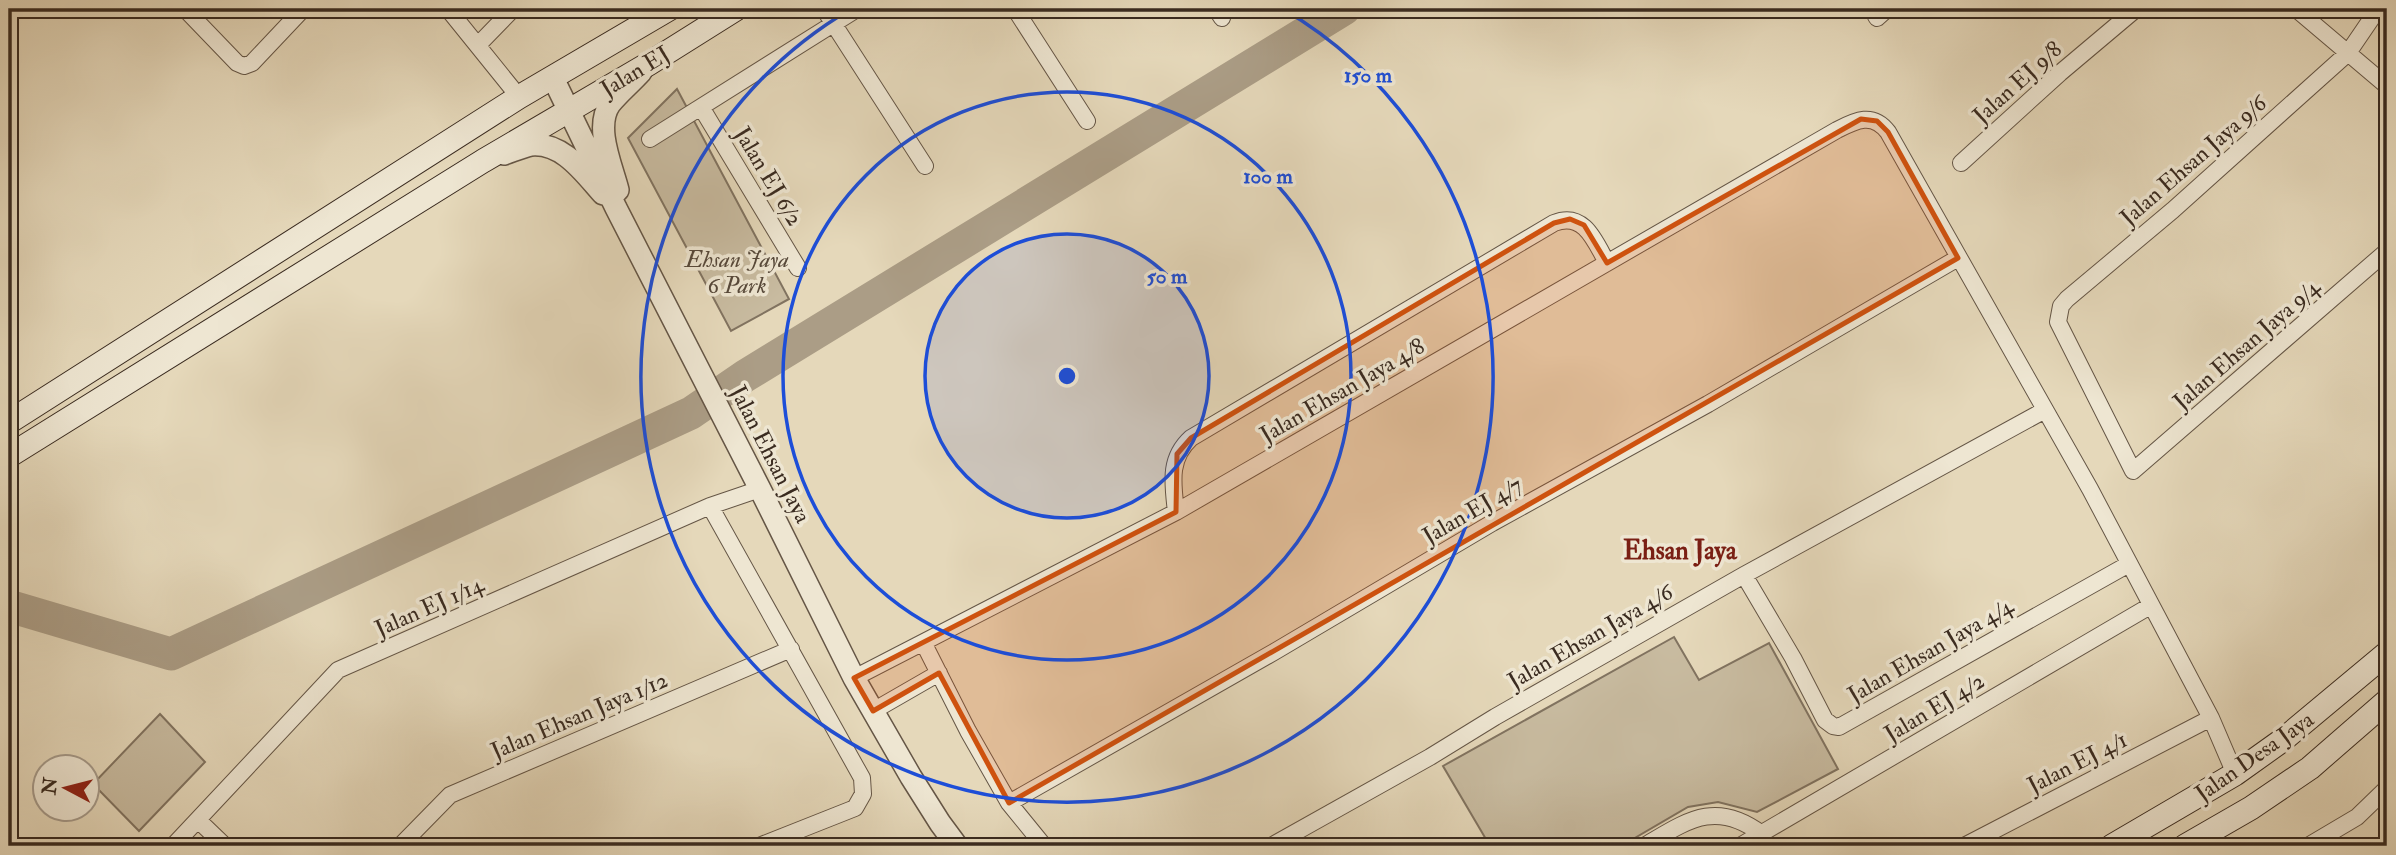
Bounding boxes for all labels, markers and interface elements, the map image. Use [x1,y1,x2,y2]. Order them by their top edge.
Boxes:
street label: Jalan EJ 9/8 [1966,35,2068,131]
street label: Jalan EJ [594,39,675,104]
text: 150 m [1344,62,1393,89]
street label: Jalan Ehsan Jaya 9/6 [2113,88,2274,233]
street label: Jalan EJ 6/2 [727,121,809,231]
text: 100 m [1243,163,1294,190]
park label: Ehsan Jaya 6 Park [683,245,789,300]
text: 50 m [1147,263,1188,290]
street label: Jalan Ehsan Jaya 9/4 [2166,272,2327,417]
street label: Jalan Ehsan Jaya 4/8 [1254,331,1430,450]
centre of rings [1055,364,1079,388]
street label: Jalan Ehsan Jaya [723,380,818,528]
street label: Jalan EJ 4/7 [1416,470,1528,551]
district label: Ehsan Jaya [1623,535,1738,568]
street label: Jalan EJ 1/14 [369,569,490,644]
street label: Jalan Ehsan Jaya 4/6 [1502,577,1679,696]
street label: Jalan Ehsan Jaya 4/4 [1842,591,2019,710]
street label: Jalan Ehsan Jaya 1/12 [485,665,672,766]
street label: Jalan EJ 4/2 [1878,666,1990,749]
street label: Jalan Desa Jaya [2188,705,2320,809]
street label: Jalan EJ 4/1 [2022,725,2132,800]
north arrow [32,754,102,824]
text: N [37,775,63,797]

